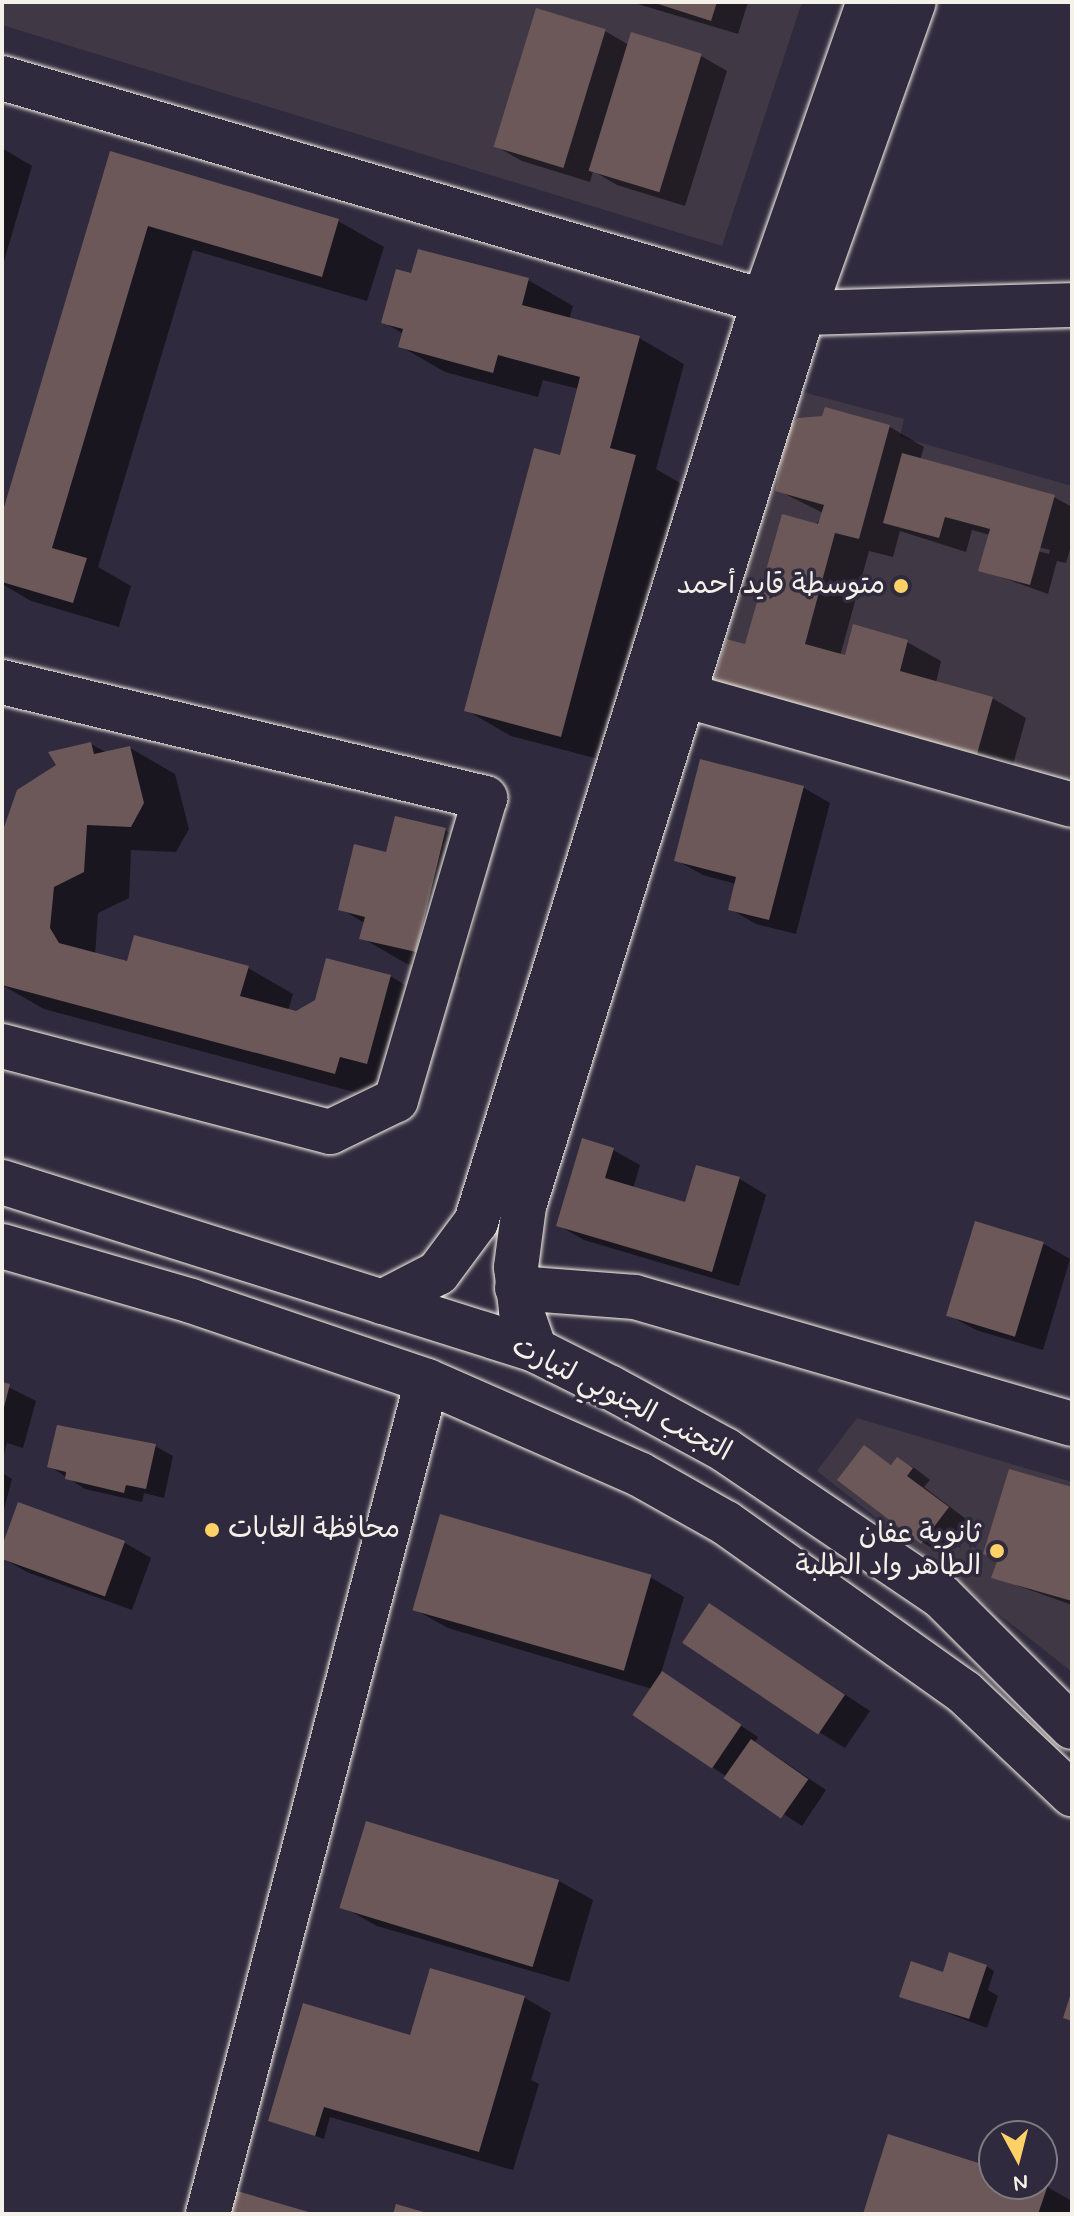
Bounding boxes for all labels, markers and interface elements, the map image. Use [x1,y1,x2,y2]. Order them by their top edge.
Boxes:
place label: متوسطة قايد أحمد [677,569,885,603]
marker: متوسطة قايد أحمد [892,577,910,595]
street label: التجنب الجنوبي لتيارت [506,1330,736,1470]
place label: محافظة الغابات [228,1513,400,1547]
place label: ثانوية عفان الطاهر واد الطلبة [796,1518,981,1584]
marker: محافظة الغابات [203,1521,221,1539]
marker: ثانوية عفان الطاهر واد الطلبة [988,1542,1006,1560]
north arrow [978,2120,1058,2200]
text: N [1012,2167,1030,2197]

